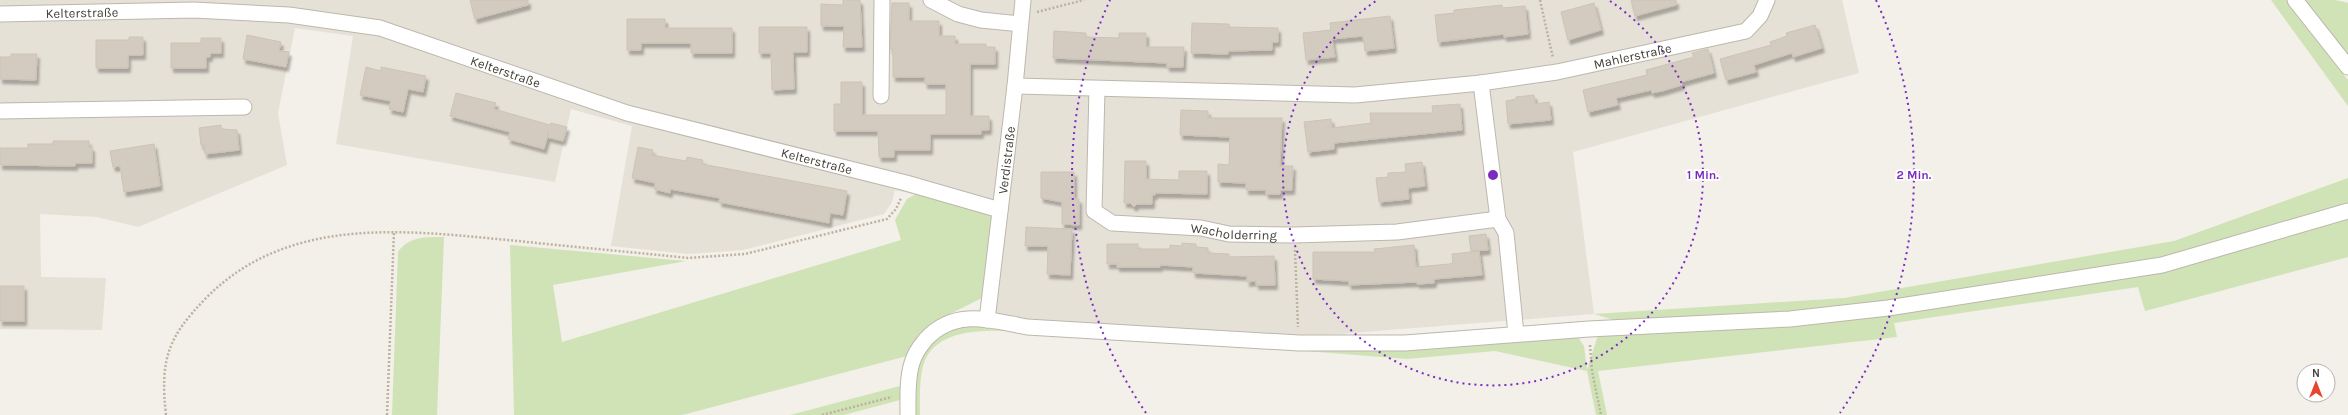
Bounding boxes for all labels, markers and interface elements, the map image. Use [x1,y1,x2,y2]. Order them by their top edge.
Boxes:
street label: Kelterstraße [45,5,119,21]
street label: Mahlerstraße [1592,40,1673,72]
street label: Kelterstraße [469,53,543,91]
street label: Verdistraße [995,125,1018,195]
street label: Kelterstraße [780,145,854,177]
centre of rings [1486,168,1500,182]
text: 1 Min. [1687,168,1719,182]
text: 2 Min. [1897,168,1932,182]
street label: Wacholderring [1190,220,1278,243]
north arrow [2296,363,2336,403]
text: N [2312,367,2320,380]

